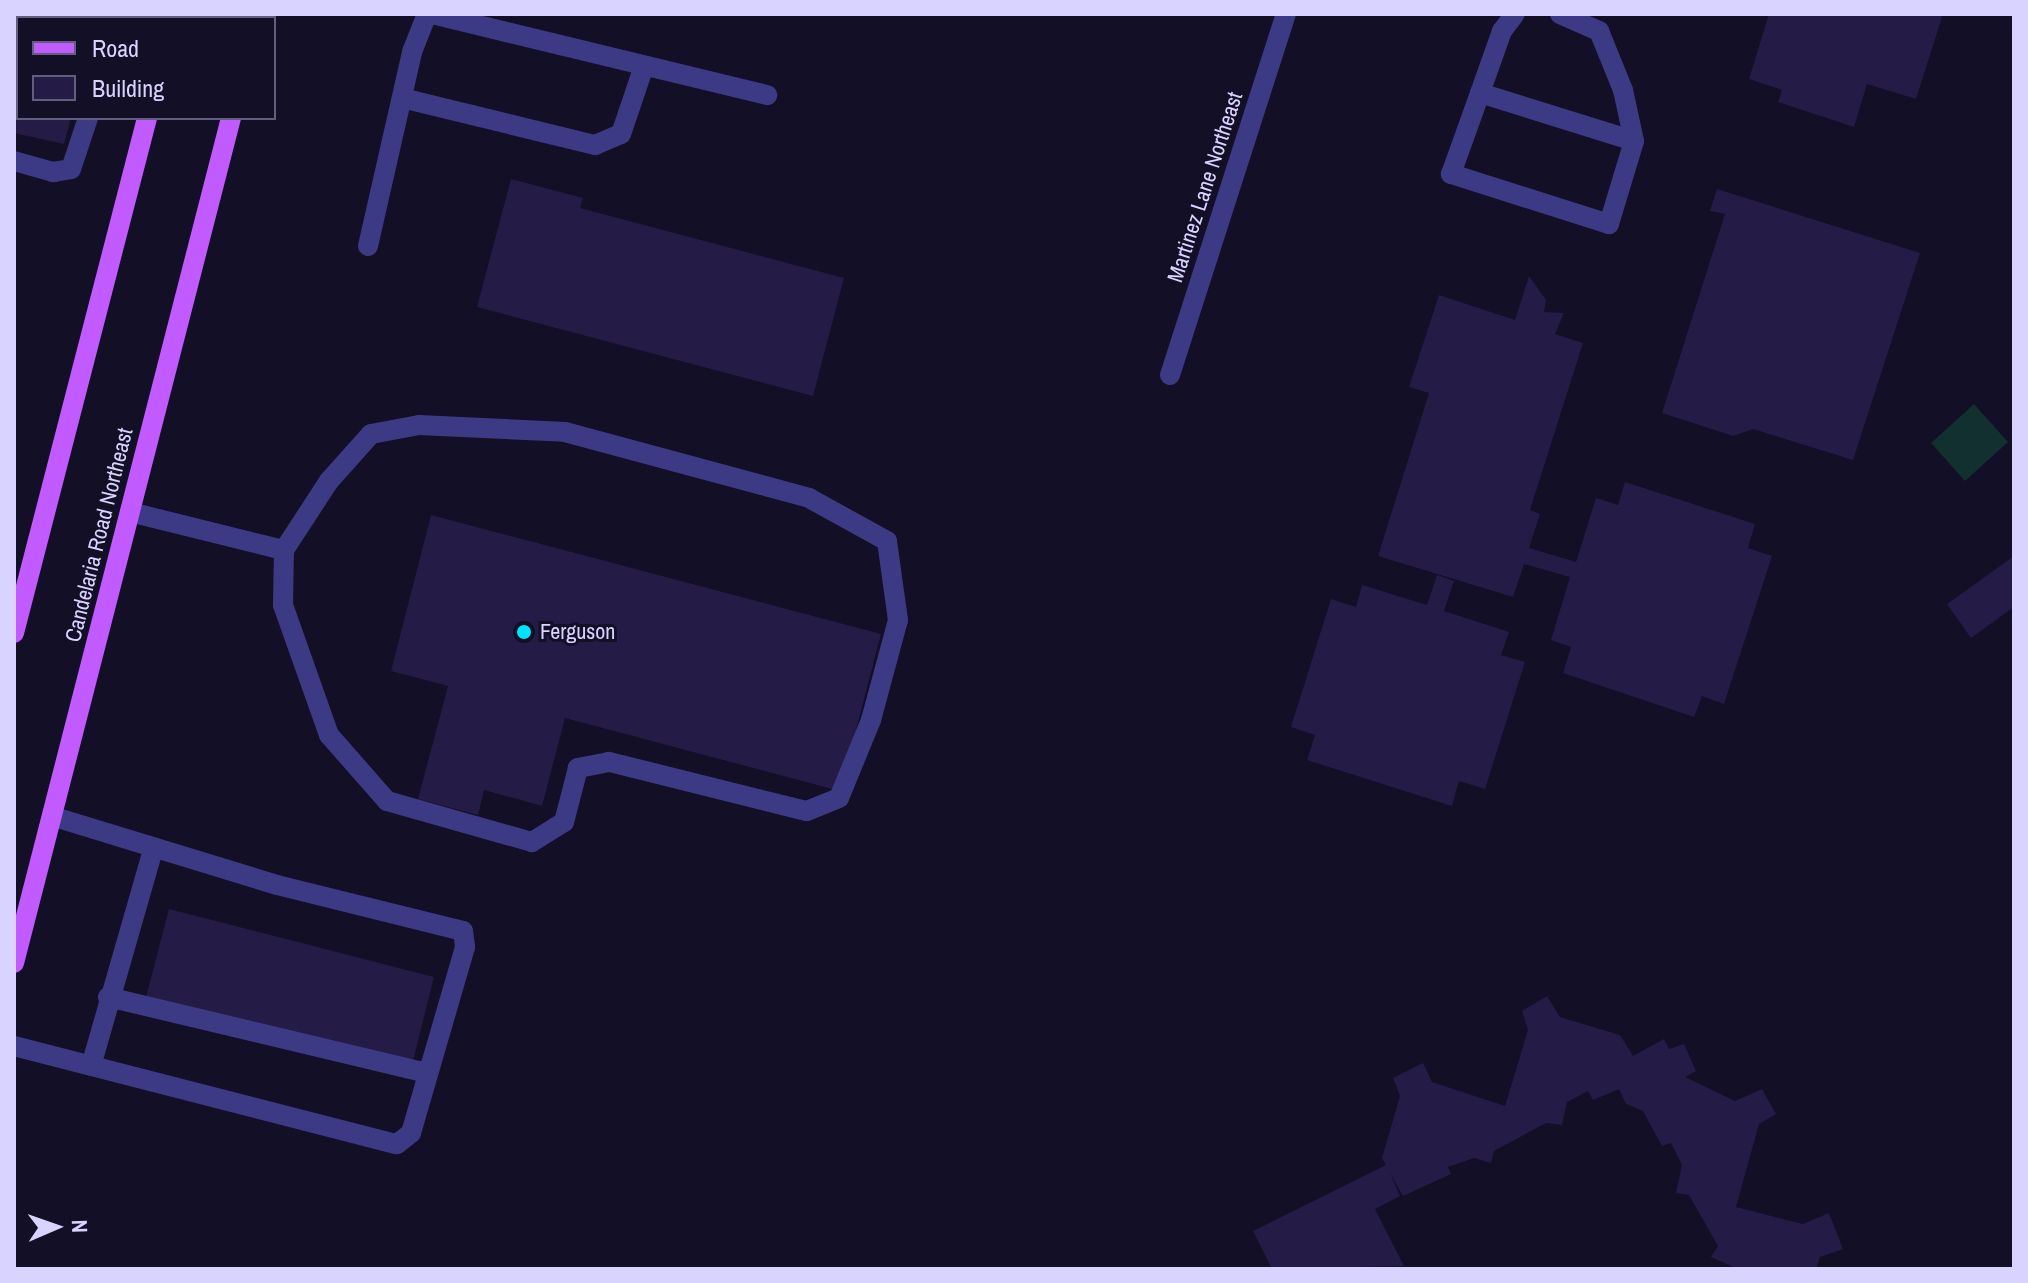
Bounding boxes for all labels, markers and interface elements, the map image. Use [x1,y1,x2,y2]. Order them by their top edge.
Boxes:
legend [16,16,276,120]
text: Road [92,32,139,64]
text: Building [92,72,164,104]
street label: Martinez Lane Northeast [1162,89,1248,285]
street label: Candelaria Road Northeast [60,425,138,645]
place label: Ferguson [540,619,615,645]
marker: Ferguson [515,623,533,641]
north arrow [16,1187,96,1267]
text: N [65,1219,95,1233]

